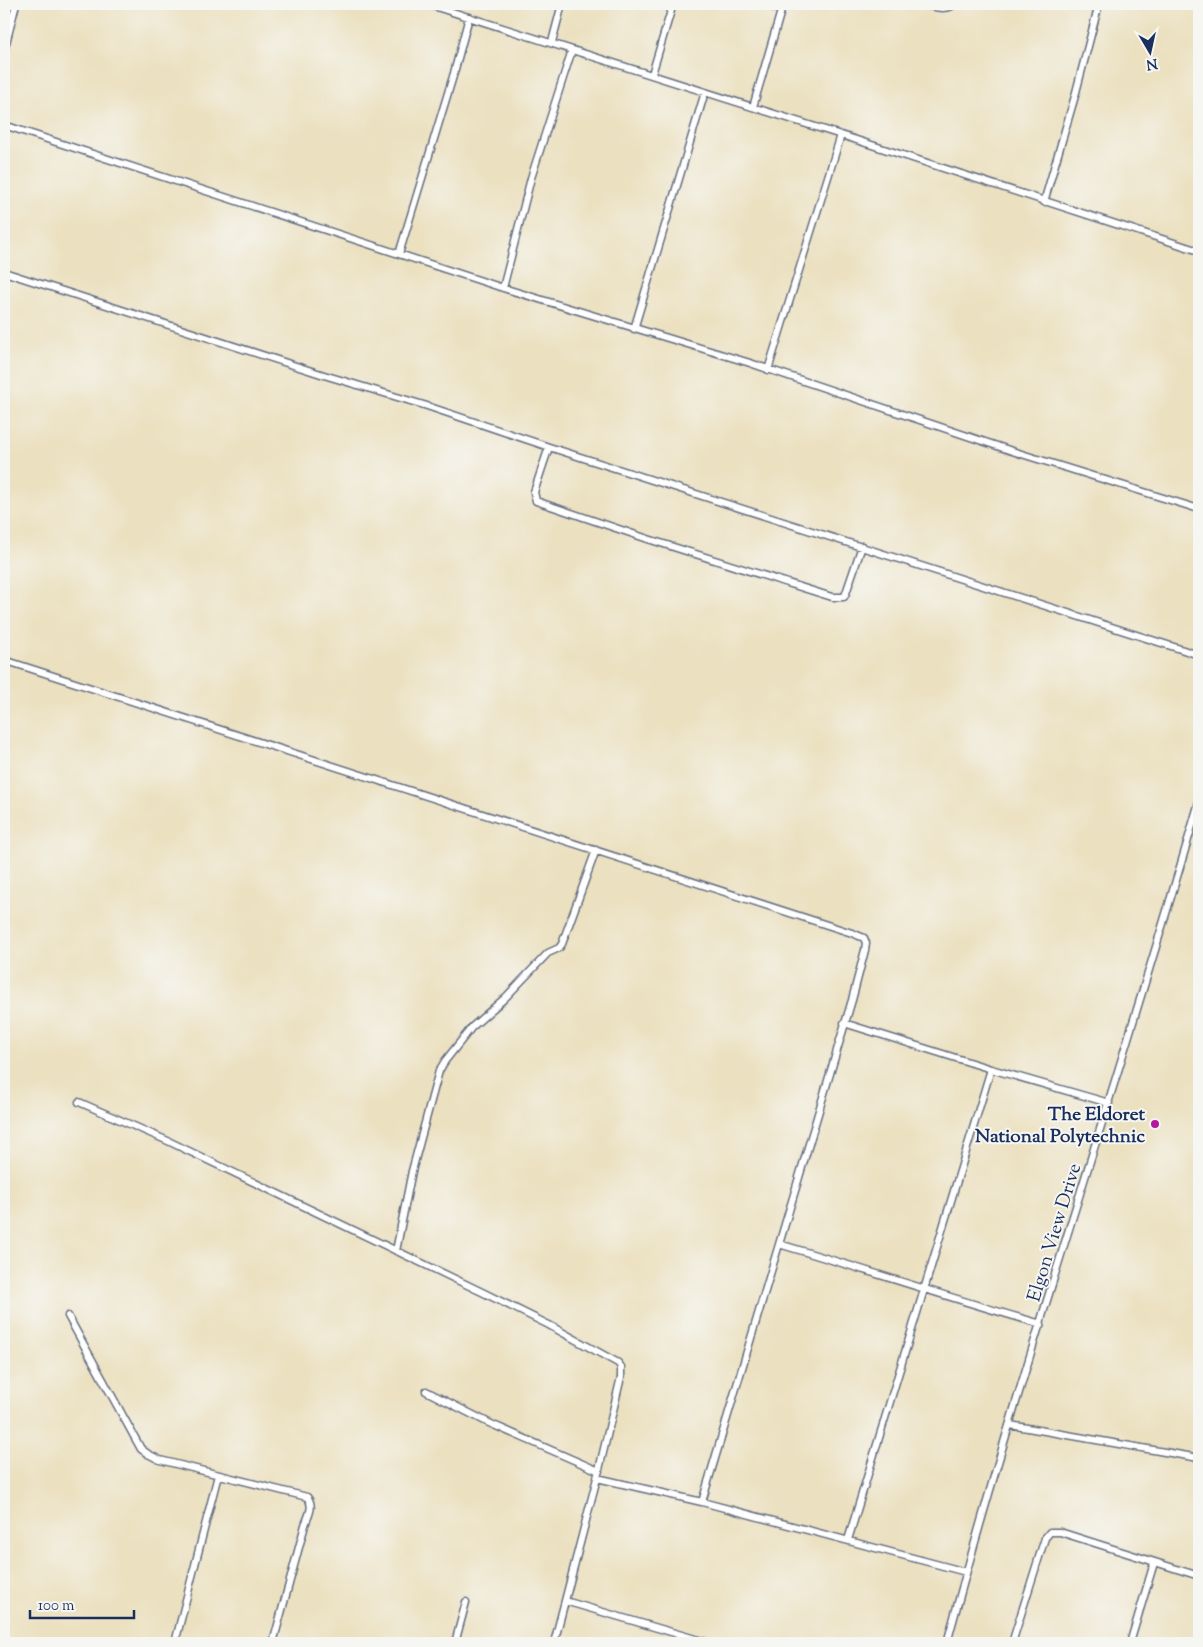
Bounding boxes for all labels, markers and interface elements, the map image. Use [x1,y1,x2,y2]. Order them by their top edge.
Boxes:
north arrow [1126,28,1176,78]
text: N [1145,52,1159,74]
place label: The Eldoret National Polytechnic [975,1102,1145,1151]
marker: The Eldoret National Polytechnic [1149,1118,1161,1130]
street label: Elgon View Drive [1022,1160,1089,1305]
scale bar [30,1587,134,1619]
text: 100 m [38,1596,75,1617]

